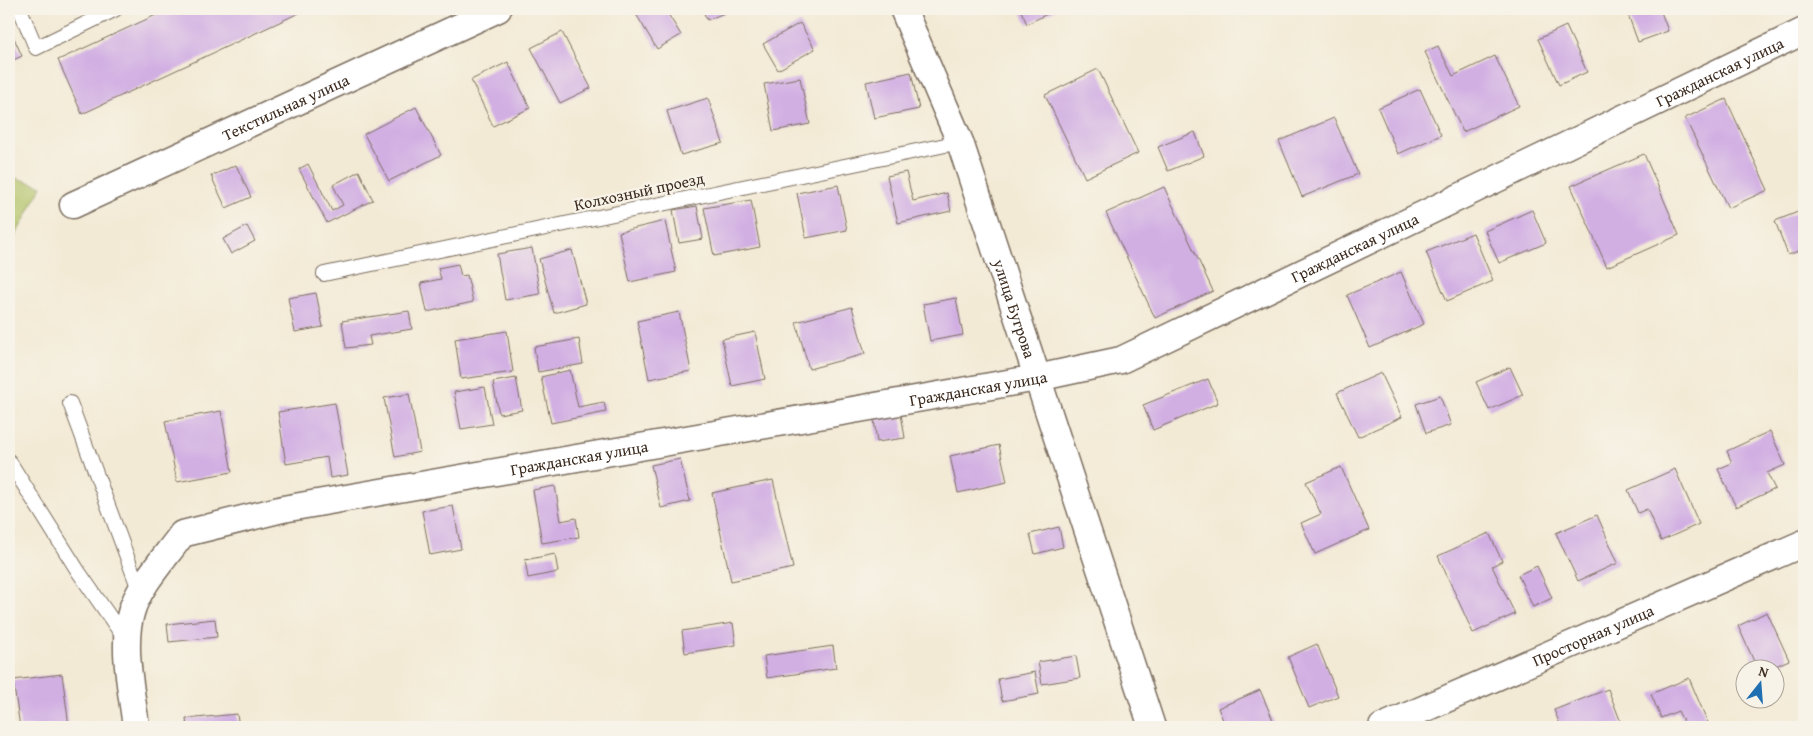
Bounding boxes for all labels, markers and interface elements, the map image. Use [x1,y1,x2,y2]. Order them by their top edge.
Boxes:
street label: Гражданская улица [1651,31,1788,113]
street label: Текстильная улица [218,67,353,147]
street label: Колхозный проезд [572,165,707,217]
street label: Гражданская улица [1287,206,1423,289]
street label: улица Бугрова [987,255,1042,362]
street label: Гражданская улица [907,364,1049,412]
street label: Гражданская улица [508,434,650,481]
street label: Просторная улица [1528,598,1658,672]
north arrow [1736,658,1786,708]
text: N [1756,661,1772,683]

